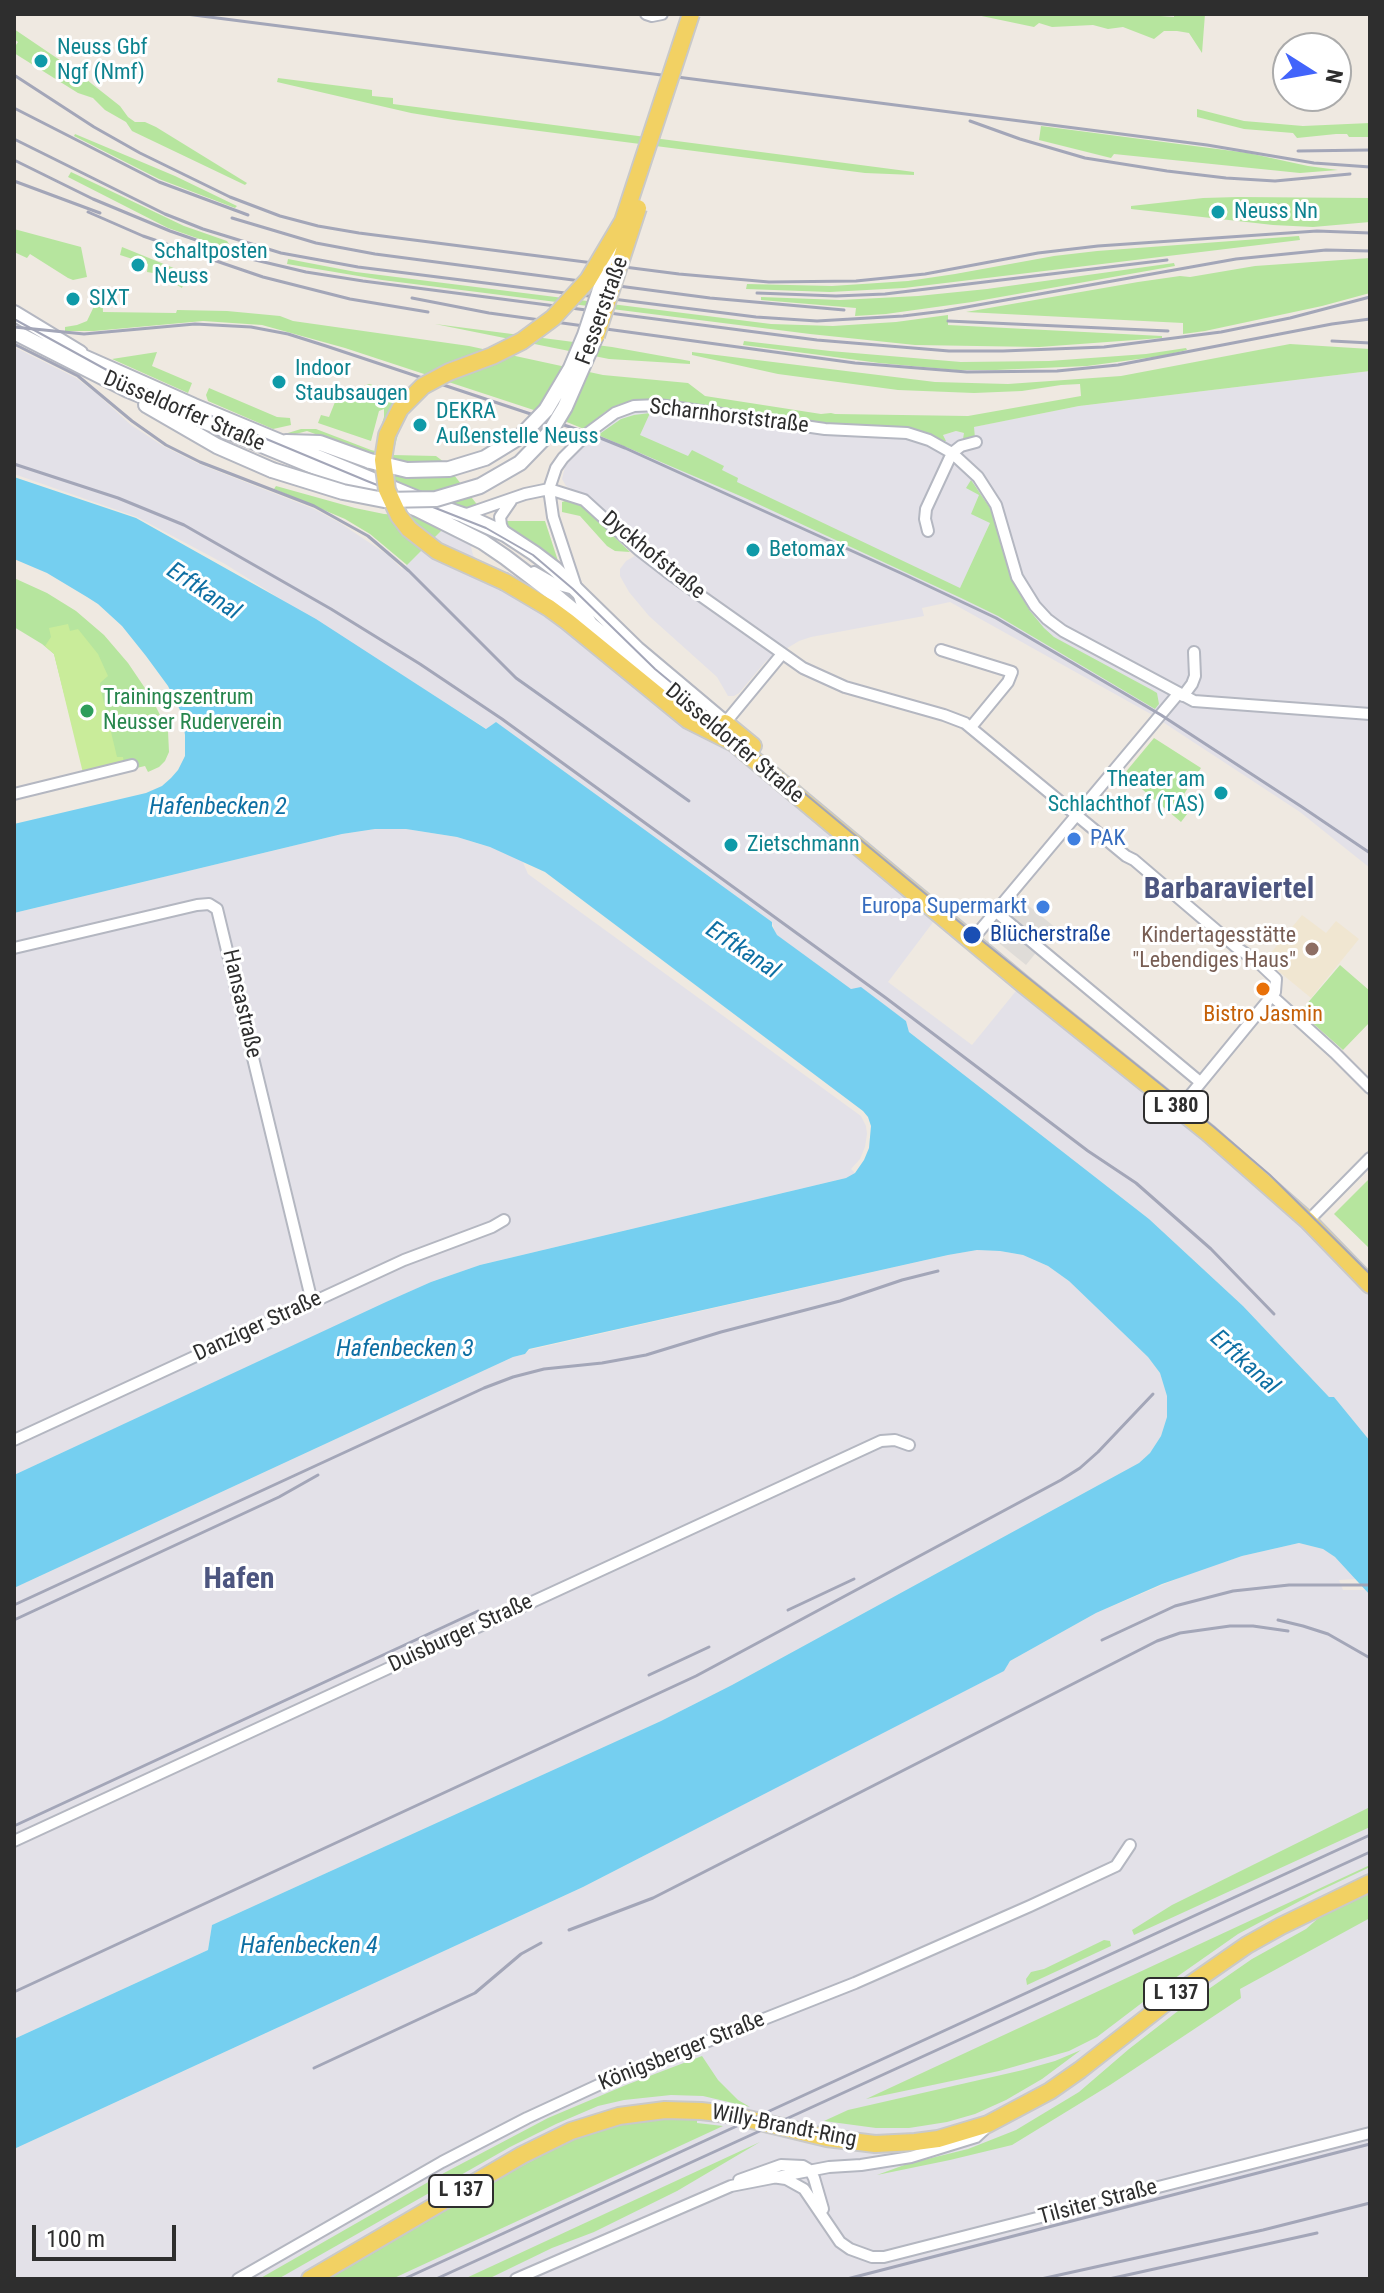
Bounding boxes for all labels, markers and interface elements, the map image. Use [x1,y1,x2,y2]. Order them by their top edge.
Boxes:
north arrow [1272,32,1352,112]
place label: Neuss Gbf Ngf (Nmf) [57,35,148,86]
marker: Neuss Gbf Ngf (Nmf) [32,52,50,70]
text: N [1321,67,1348,85]
place label: Neuss Nn [1234,199,1318,225]
marker: Neuss Nn [1209,203,1227,221]
place label: Schaltposten Neuss [154,239,268,290]
street label: Fesserstraße [571,253,635,369]
marker: Schaltposten Neuss [129,256,147,274]
place label: SIXT [89,286,130,312]
marker: SIXT [64,290,82,308]
place label: Indoor Staubsaugen [295,356,408,408]
street label: Düsseldorfer Straße [99,366,269,458]
marker: Indoor Staubsaugen [270,373,288,391]
street label: Scharnhorststraße [648,394,810,440]
place label: DEKRA Außenstelle Neuss [436,399,599,450]
marker: DEKRA Außenstelle Neuss [411,416,429,434]
street label: Dyckhofstraße [596,506,710,606]
place label: Betomax [769,537,845,563]
marker: Betomax [744,541,762,559]
water label: Erftkanal [161,557,245,627]
street label: Düsseldorfer Straße [659,678,809,810]
place label: Trainingszentrum Neusser Ruderverein [103,685,282,736]
marker: Trainingszentrum Neusser Ruderverein [78,702,96,720]
place label: Theater am Schlachthof (TAS) [1048,767,1205,818]
marker: Theater am Schlachthof (TAS) [1212,784,1230,802]
water label: Hafenbecken 2 [149,794,287,822]
place label: PAK [1090,826,1125,852]
marker: PAK [1065,830,1083,848]
place label: Zietschmann [747,832,860,858]
marker: Zietschmann [722,836,740,854]
district label: Barbaraviertel [1144,872,1314,908]
place label: Europa Supermarkt [862,894,1027,920]
marker: Europa Supermarkt [1034,898,1052,916]
water label: Erftkanal [700,916,784,986]
place label: Blücherstraße [990,922,1111,948]
place label: Kindertagesstätte "Lebendiges Haus" [1132,923,1296,974]
marker: Blücherstraße [961,924,983,946]
marker: Kindertagesstätte "Lebendiges Haus" [1303,940,1321,958]
street label: Hansastraße [216,947,266,1061]
marker: Bistro Jasmin [1254,980,1272,998]
place label: Bistro Jasmin [1203,1002,1323,1028]
road number: L 380 [1144,1091,1208,1123]
street label: Danziger Straße [190,1286,326,1368]
water label: Erftkanal [1204,1325,1284,1401]
water label: Hafenbecken 3 [336,1336,474,1364]
district label: Hafen [203,1562,275,1598]
street label: Duisburger Straße [385,1589,537,1679]
water label: Hafenbecken 4 [240,1933,378,1961]
road number: L 137 [1144,1978,1208,2010]
street label: Königsberger Straße [595,2007,769,2097]
street label: Willy-Brandt-Ring [709,2100,859,2154]
street label: Tilsiter Straße [1036,2174,1160,2232]
road number: L 137 [429,2175,493,2207]
scale bar [36,2209,180,2259]
text: 100 m [46,2225,105,2253]

